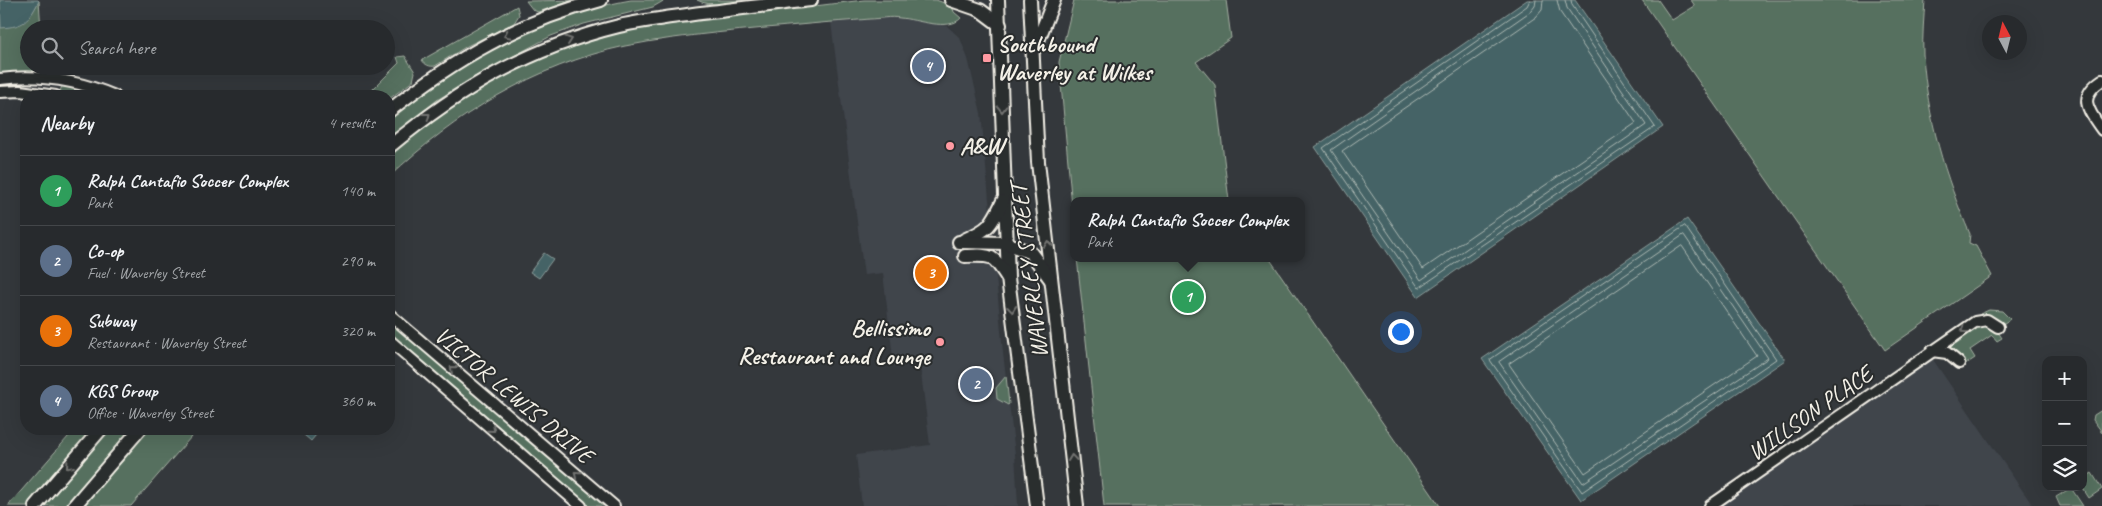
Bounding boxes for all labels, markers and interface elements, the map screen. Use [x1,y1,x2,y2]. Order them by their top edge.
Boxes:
north arrow [1982,15,2027,60]
search box [20,20,395,75]
one-way arrow [503,29,512,39]
place label: Southbound Waverley at Wilkes [997,29,1154,87]
icon: search [38,34,66,62]
text: Search here [78,36,155,60]
one-way arrow [565,36,573,46]
pin: 4 [912,47,944,85]
marker: Southbound Waverley at Wilkes [981,52,993,64]
one-way arrow [997,106,1007,113]
text: Nearby [40,110,93,136]
text: 4 results [328,113,375,133]
one-way arrow [421,114,430,122]
place label: A&W [960,131,1008,161]
marker: A&W [944,140,956,152]
text: Ralph Cantafio Soccer Complex [87,169,288,193]
street label: WAVERLEY STREET [1003,176,1055,360]
text: 1 [52,181,60,201]
text: 140 m [341,181,375,201]
text: Park [87,193,112,213]
popup [1070,197,1305,262]
text: Ralph Cantafio Soccer Complex [1087,208,1288,232]
text: Park [1087,232,1112,252]
text: Co-op [87,239,123,263]
one-way arrow [1043,240,1054,248]
text: 2 [52,251,60,271]
text: 290 m [341,251,375,271]
pin: 3 [915,254,947,292]
text: Fuel · Waverley Street [87,263,205,283]
pin: 1 [1172,278,1204,316]
one-way arrow [1006,306,1017,314]
text: Subway [87,309,135,333]
place label: Bellissimo Restaurant and Lounge [738,313,932,371]
your location [1388,319,1414,345]
street label: VICTOR LEWIS DRIVE [429,320,602,472]
text: 3 [52,321,60,341]
text: 320 m [341,321,375,341]
one-way arrow [1960,323,1969,333]
text: Restaurant · Waverley Street [87,333,246,353]
marker: Bellissimo Restaurant and Lounge [934,336,946,348]
map controls [2042,356,2087,491]
button: + [2042,356,2087,401]
street label: WILLSON PLACE [1742,357,1881,467]
pin: 2 [960,365,992,403]
one-way arrow [450,366,459,374]
text: KGS Group [87,379,157,403]
text: 4 [52,391,60,411]
text: 360 m [341,391,375,411]
button: − [2042,401,2087,446]
text: Office · Waverley Street [87,403,213,423]
one-way arrow [486,423,495,432]
button: layers [2042,446,2087,491]
one-way arrow [1067,453,1078,461]
one-way arrow [66,460,75,469]
one-way arrow [574,471,583,480]

